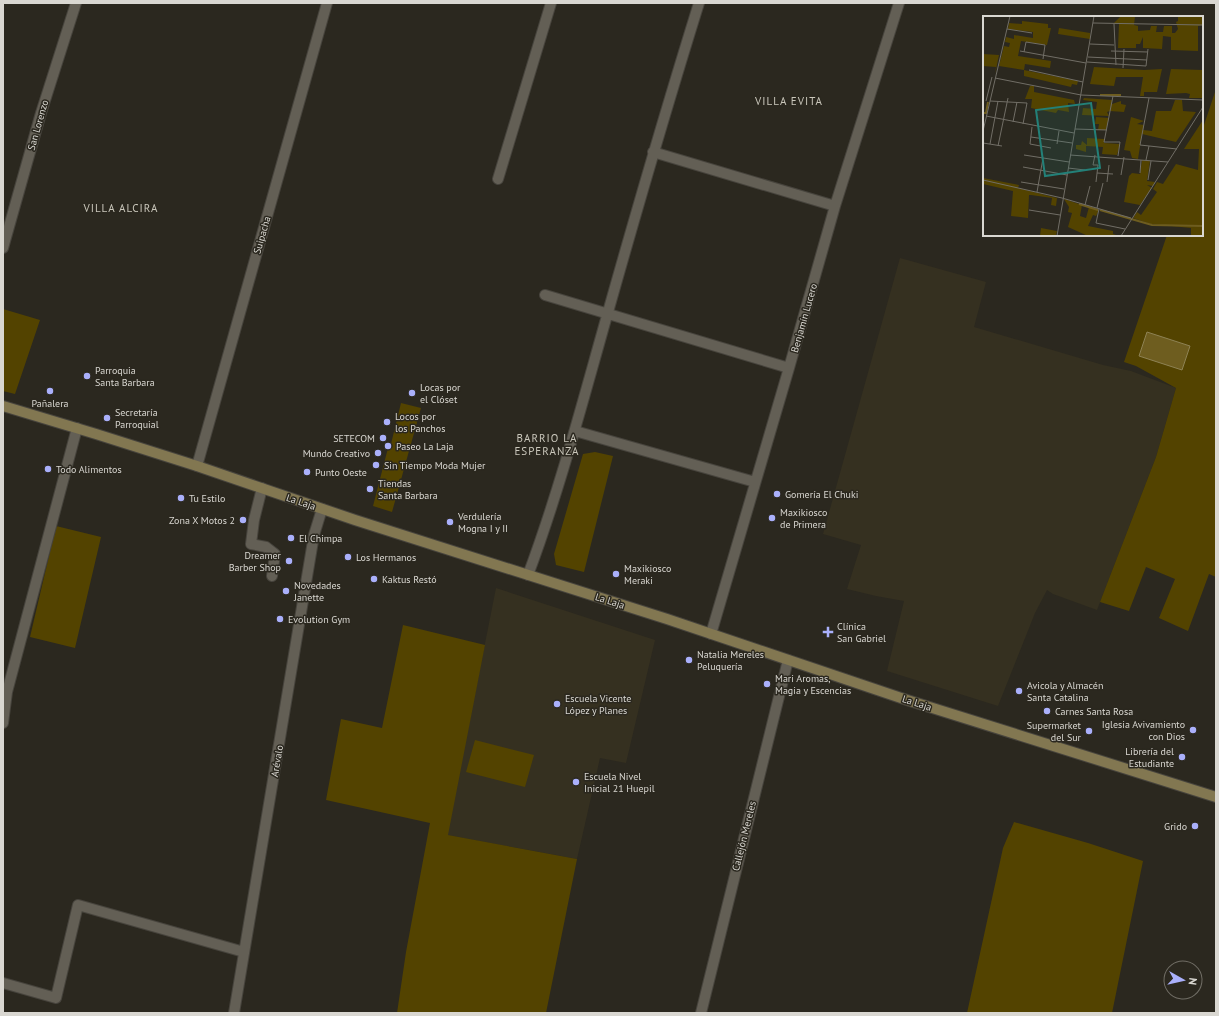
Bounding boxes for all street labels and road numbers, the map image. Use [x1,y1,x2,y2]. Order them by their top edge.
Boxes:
street label: San Lorenzo [25,98,51,152]
street label: Suipacha [250,215,274,255]
street label: Benjamín Lucero [788,282,820,354]
street label: La Laja [285,491,317,513]
street label: La Laja [594,590,626,612]
street label: La Laja [901,692,933,714]
street label: Arévalo [268,744,286,778]
street label: Callejón Mereles [729,800,759,872]

